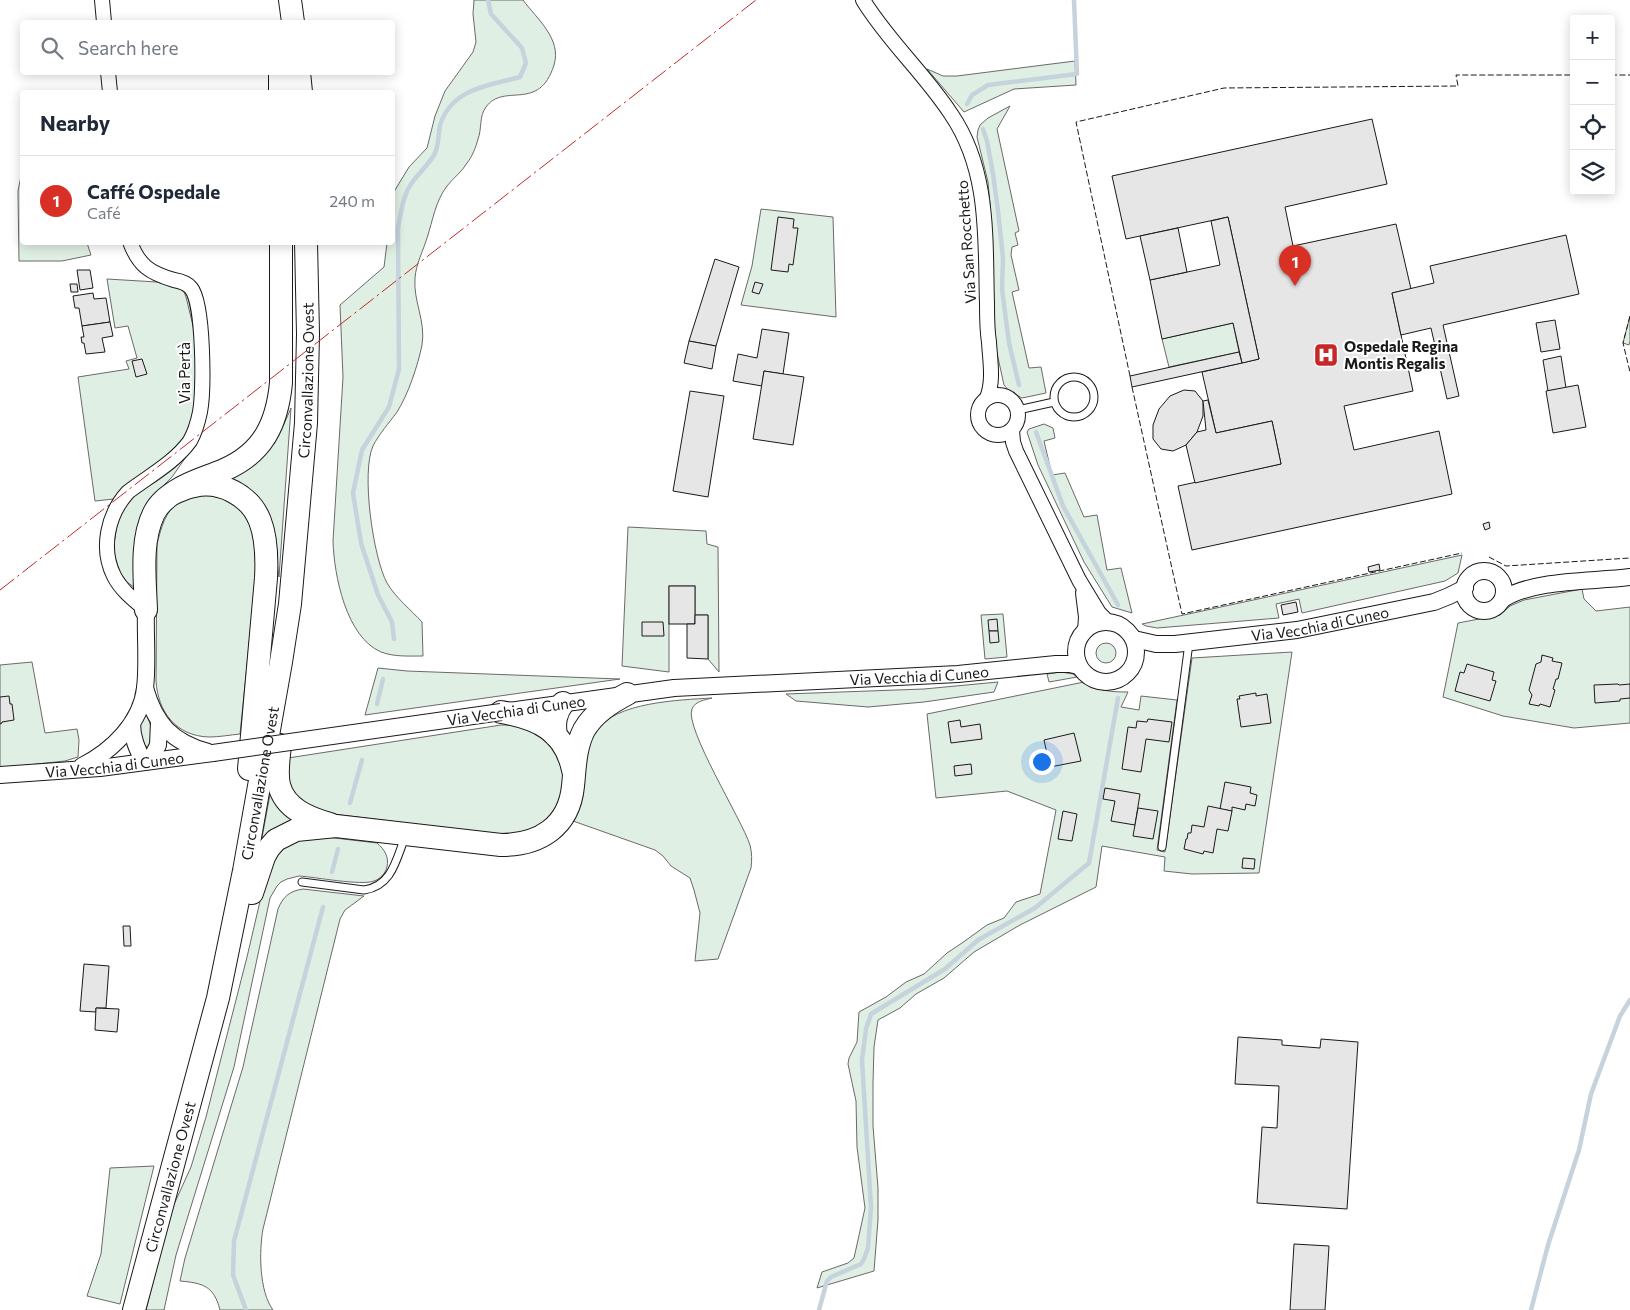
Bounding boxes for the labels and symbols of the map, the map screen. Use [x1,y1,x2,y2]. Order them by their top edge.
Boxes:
street label: Via San Rocchetto [953,180,979,304]
pin: 1 [1279,245,1311,286]
street label: Circonvallazione Ovest [294,302,317,459]
place label: Ospedale Regina Montis Regalis [1344,337,1458,372]
street label: Via Pertà [175,342,193,404]
hospital icon: Ospedale Regina Montis Regalis [1313,342,1339,368]
street label: Via Vecchia di Cuneo [1250,602,1390,644]
street label: Via Vecchia di Cuneo [849,662,990,688]
street label: Via Vecchia di Cuneo [446,691,586,729]
street label: Circonvallazione Ovest [237,705,282,861]
street label: Via Vecchia di Cuneo [44,748,185,781]
your location [1029,749,1055,775]
street label: Circonvallazione Ovest [141,1099,199,1254]

